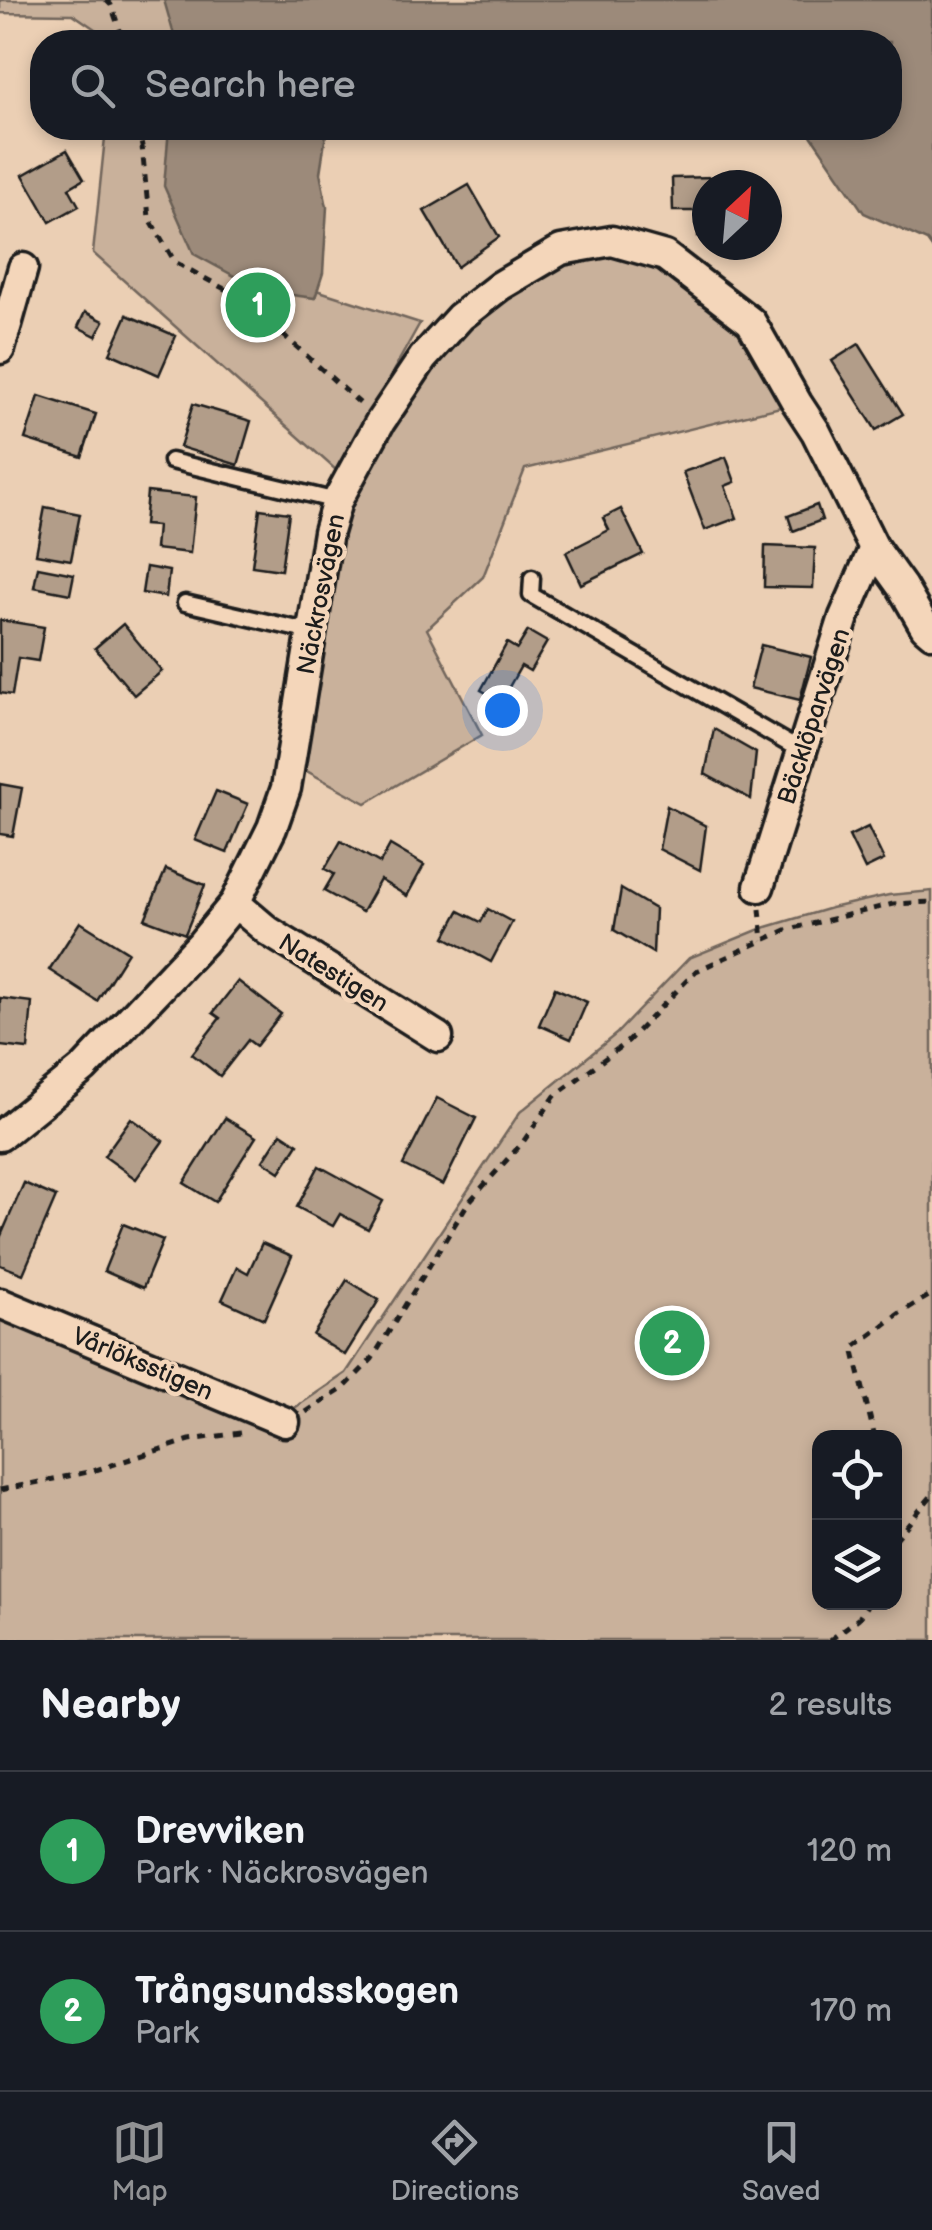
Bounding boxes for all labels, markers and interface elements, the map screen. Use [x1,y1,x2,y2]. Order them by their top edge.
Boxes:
search box [30,30,902,140]
icon: search [65,58,120,113]
text: Search here [145,63,356,108]
north arrow [692,170,782,260]
pin: 1 [226,268,290,342]
street label: Näckrosvägen [291,511,352,677]
street label: Bäcklöparvägen [771,625,857,808]
your location [477,685,528,736]
street label: Natestigen [272,927,394,1019]
pin: 2 [640,1306,704,1380]
street label: Vårlöksstigen [67,1321,218,1408]
map controls [812,1430,902,1610]
button: locate [812,1430,902,1520]
button: layers [812,1520,902,1610]
text: Nearby [40,1680,180,1731]
text: 2 results [768,1686,892,1725]
text: Drevviken [135,1809,305,1854]
text: 1 [66,1832,79,1871]
text: 120 m [807,1832,892,1871]
text: Park · Näckrosvägen [135,1854,429,1893]
text: Trångsundsskogen [135,1969,459,2014]
text: 2 [63,1992,82,2031]
text: 170 m [810,1992,892,2031]
text: Park [135,2014,199,2053]
tab: Map [111,2115,168,2208]
tab: Directions [390,2115,519,2208]
tab: Saved [742,2115,821,2208]

